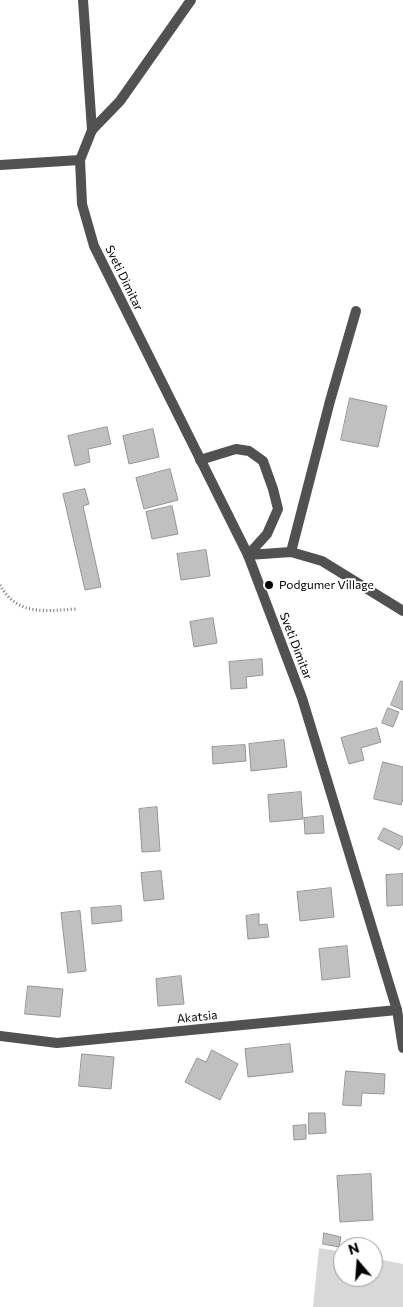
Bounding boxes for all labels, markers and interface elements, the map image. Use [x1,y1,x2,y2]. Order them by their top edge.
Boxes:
street label: Sveti Dimitar [102,243,146,313]
place label: Podgumer Village [279,578,374,592]
marker: Podgumer Village [263,579,275,591]
street label: Sveti Dimitar [277,610,315,682]
street label: Akatsia [176,1008,218,1026]
north arrow [333,1237,383,1287]
text: N [346,1239,361,1258]

